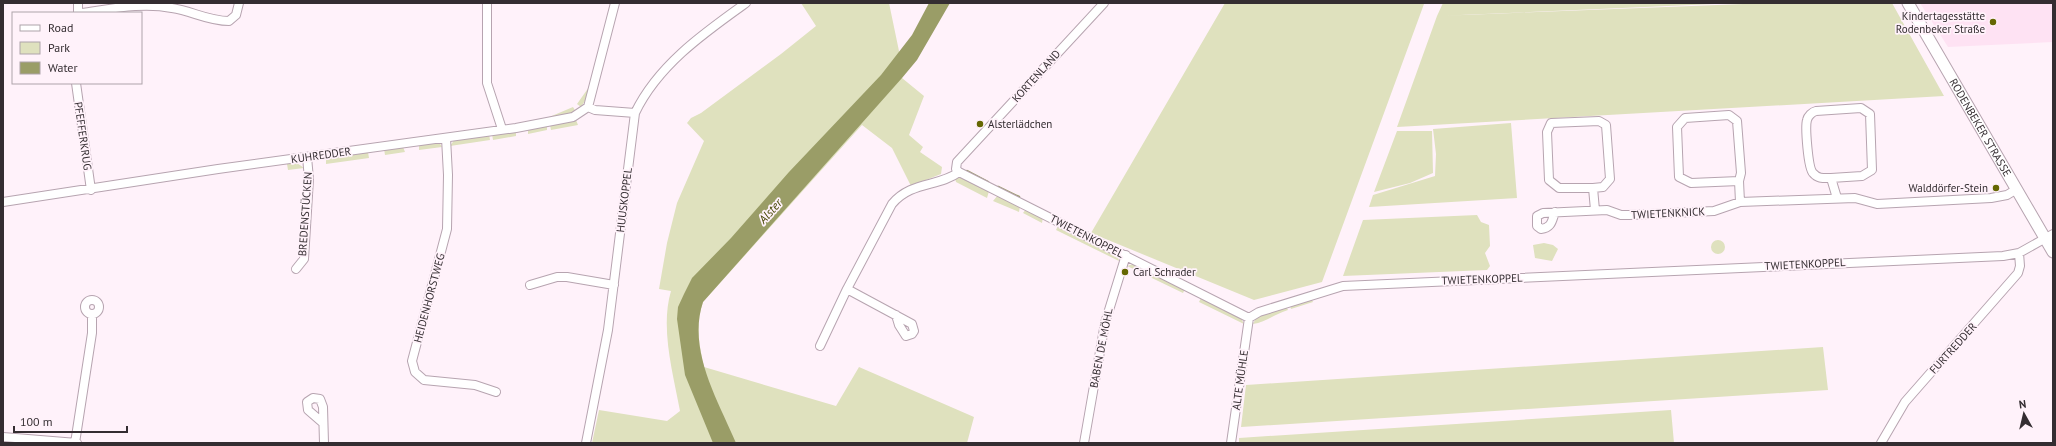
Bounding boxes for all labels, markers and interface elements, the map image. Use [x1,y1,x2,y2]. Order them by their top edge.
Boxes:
place label: Kindertagesstätte Rodenbeker Straße [1896,9,1985,36]
legend [12,12,142,84]
marker: Kindertagesstätte Rodenbeker Straße [1988,17,1998,27]
text: Road [48,20,73,35]
text: Park [48,40,70,55]
street label: KORTENLAND [1009,47,1063,105]
text: Water [48,60,78,75]
street label: RODENBEKER STRASSE [1947,76,2014,179]
street label: PFEFFERKRUG [71,101,95,171]
place label: Alsterlädchen [988,117,1052,131]
marker: Alsterlädchen [975,119,985,129]
street label: KUHREDDER [290,144,352,166]
street label: HUUSKOPPEL [613,167,635,233]
street label: BREDENSTÜCKEN [295,171,315,257]
place label: Walddörfer-Stein [1909,181,1988,195]
marker: Walddörfer-Stein [1991,183,2001,193]
water label: Alster [754,195,786,227]
street label: TWIETENKNICK [1631,204,1706,222]
street label: TWIETENKOPPEL [1048,211,1127,261]
street label: HEIDENHORSTWEG [410,251,448,344]
street label: TWIETENKOPPEL [1764,255,1846,273]
place label: Carl Schrader [1133,265,1196,279]
marker: Carl Schrader [1120,267,1130,277]
street label: TWIETENKOPPEL [1441,271,1523,287]
street label: BABEN DE MÖHL [1086,307,1116,389]
street label: FURTREDDER [1926,319,1980,377]
street label: ALTE MÜHLE [1229,349,1251,411]
north arrow [2004,394,2044,434]
text: N [2018,397,2027,412]
scale bar [14,408,127,434]
text: 100 m [20,414,53,429]

